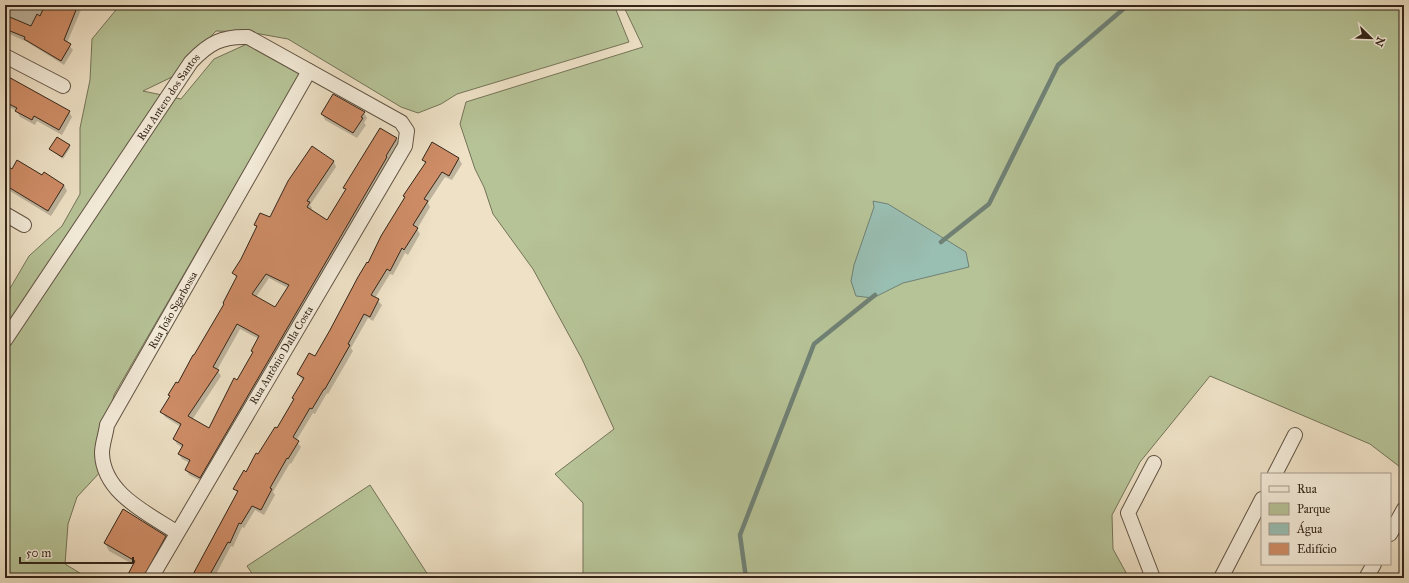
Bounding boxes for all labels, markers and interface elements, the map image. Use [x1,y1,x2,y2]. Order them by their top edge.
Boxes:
north arrow [1351,18,1391,58]
text: N [1372,35,1388,49]
street label: Rua Antero dos Santos [134,51,203,143]
street label: Rua João Sgarbossa [146,269,200,351]
street label: Rua Antônio Dalla Costa [247,304,316,407]
legend [1261,473,1391,565]
text: Rua [1297,482,1318,496]
text: Parque [1297,502,1330,517]
text: Água [1296,521,1323,537]
scale bar [20,539,133,565]
text: Edifício [1297,542,1337,556]
text: 50 m [26,546,51,560]

